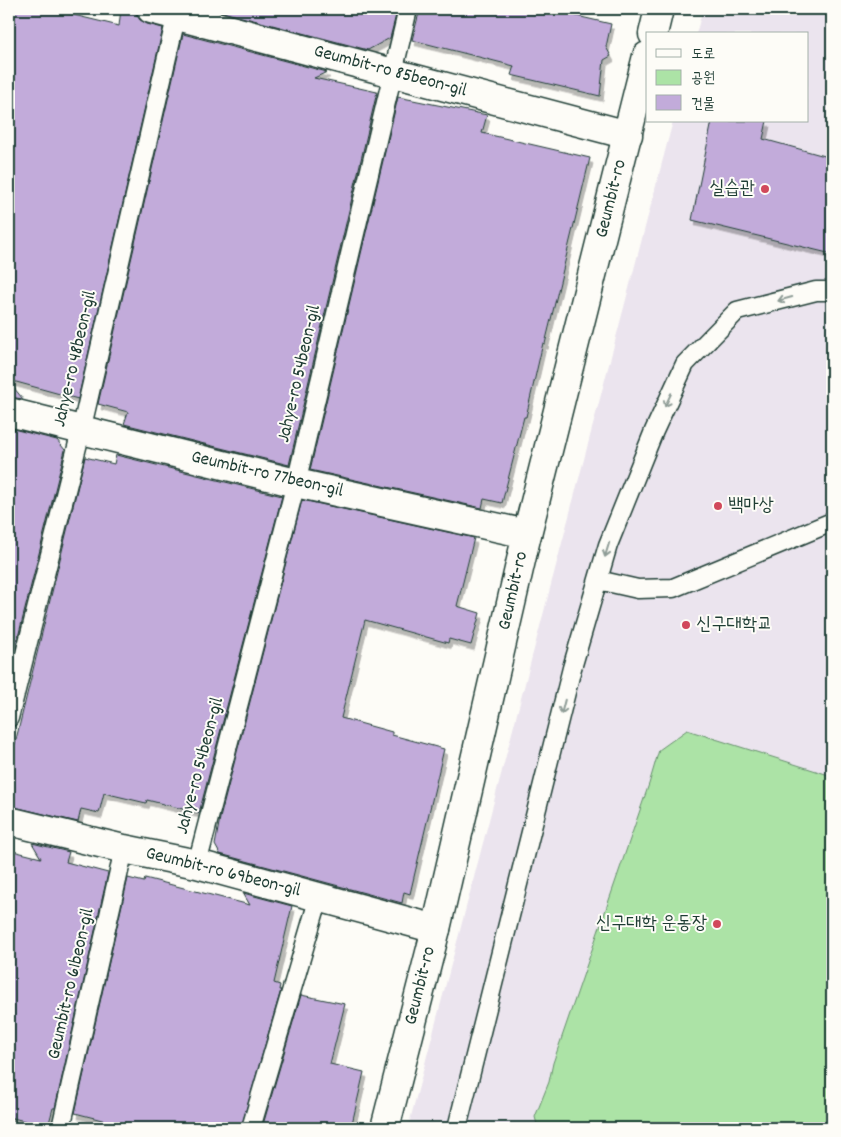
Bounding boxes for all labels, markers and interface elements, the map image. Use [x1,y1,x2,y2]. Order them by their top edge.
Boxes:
legend [646,32,808,122]
street label: Geumbit-ro 85beon-gil [311,39,470,106]
text: 도로 [691,44,715,66]
text: 공원 [691,68,715,90]
text: 건물 [691,94,715,116]
street label: Geumbit-ro [589,157,635,241]
place label: 실습관 [709,176,755,203]
marker: 실습관 [759,183,771,195]
street label: Jahye-ro 48beon-gil [47,288,105,430]
one-way arrow [777,295,793,304]
street label: Jahye-ro 54beon-gil [271,302,329,445]
one-way arrow [663,392,673,407]
street label: Geumbit-ro 77beon-gil [188,444,346,506]
place label: 백마상 [728,493,774,520]
marker: 백마상 [712,500,724,512]
one-way arrow [601,542,611,558]
street label: Geumbit-ro [492,549,536,633]
place label: 신구대학교 [696,612,772,639]
marker: 신구대학교 [680,619,692,631]
street label: Jahye-ro 54beon-gil [170,694,232,837]
one-way arrow [558,698,567,714]
street label: Geumbit-ro 69beon-gil [143,841,304,905]
street label: Geumbit-ro 61beon-gil [41,905,103,1062]
place label: 신구대학 운동장 [596,911,707,938]
marker: 신구대학 운동장 [711,918,723,930]
street label: Geumbit-ro [398,944,444,1028]

